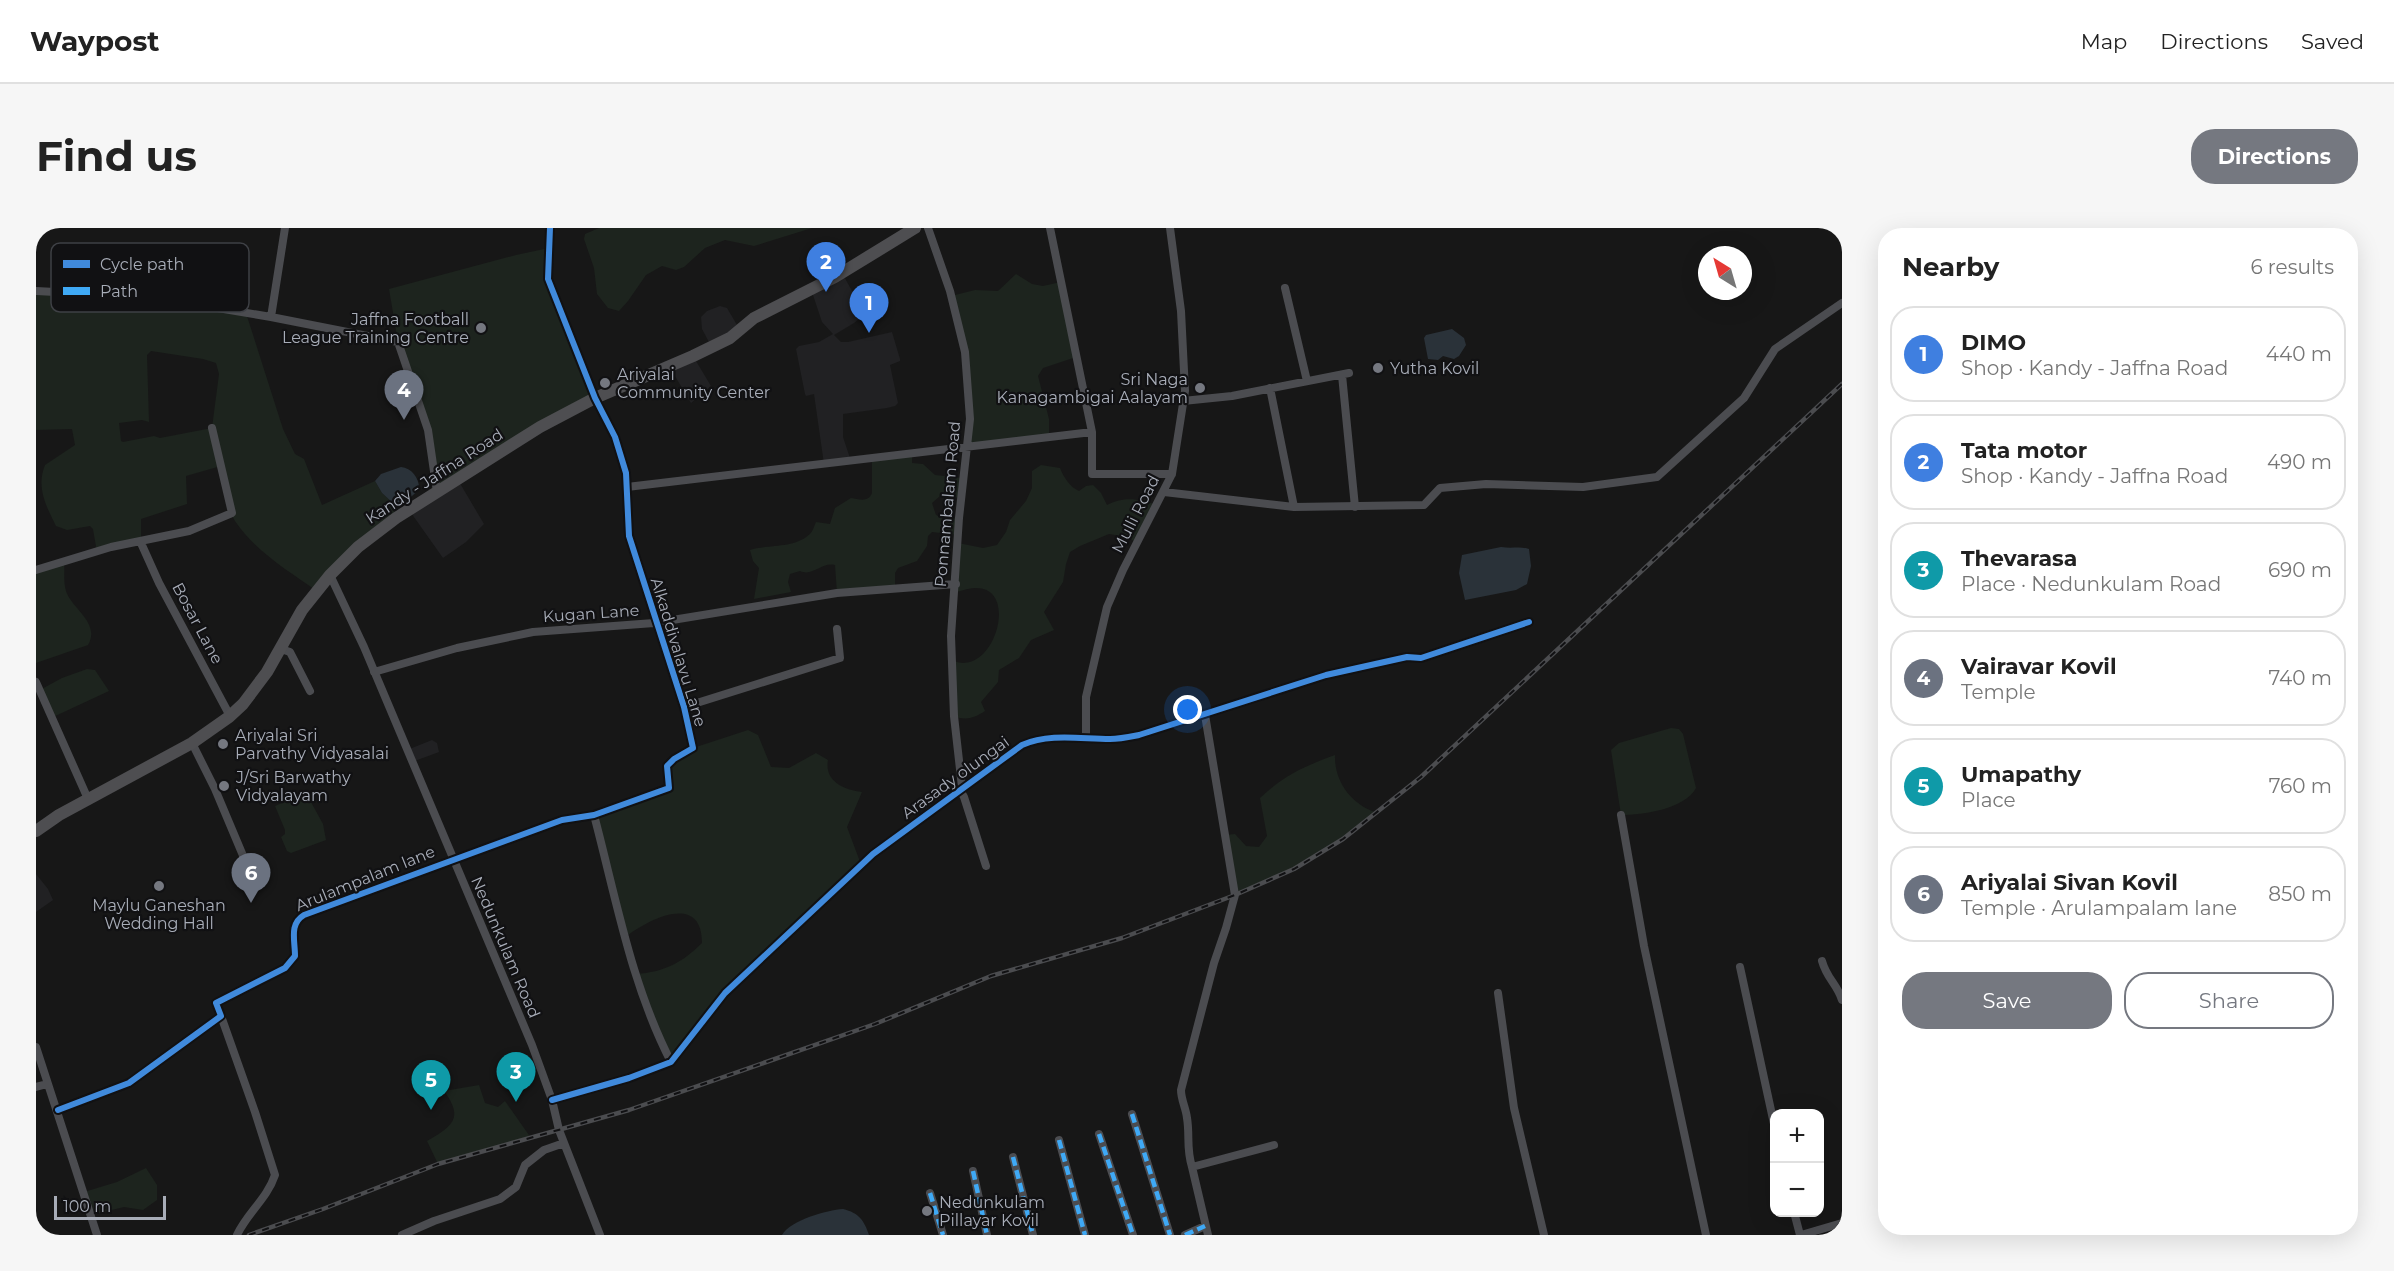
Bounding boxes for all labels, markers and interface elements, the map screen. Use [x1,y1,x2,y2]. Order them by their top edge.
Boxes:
text: Waypost [30,24,160,58]
text: Map [2081,29,2127,54]
text: Directions [2160,29,2268,54]
text: Saved [2301,29,2364,54]
button: Directions [2191,129,2358,184]
text: Find us [36,130,197,182]
pin: 2 [806,242,846,292]
legend [51,243,249,312]
north arrow [1698,246,1752,300]
text: Nearby [1902,251,1999,283]
text: Cycle path [100,255,184,274]
text: 6 results [2250,255,2334,279]
text: Path [100,282,138,301]
pin: 1 [850,284,888,333]
place label: Jaffna Football League Training Centre [282,310,469,347]
marker: Jaffna Football League Training Centre [474,321,488,335]
text: DIMO [1961,329,2026,356]
text: 1 [1920,342,1927,366]
text: 440 m [2266,342,2332,366]
text: Shop · Kandy - Jaffna Road [1961,356,2228,380]
place label: Yutha Kovil [1390,359,1479,378]
marker: Yutha Kovil [1371,361,1385,375]
place label: Ariyalai Community Center [617,365,770,402]
pin: 4 [384,370,424,420]
place label: Sri Naga Kanagambigai Aalayam [997,370,1188,407]
marker: Ariyalai Community Center [598,376,612,390]
marker: Sri Naga Kanagambigai Aalayam [1193,381,1207,395]
street label: Ponnambalam Road [931,420,964,588]
street label: Kandy - Jaffna Road [362,425,507,528]
text: Tata motor [1961,437,2087,464]
text: 2 [1918,450,1929,474]
text: 490 m [2267,450,2332,474]
text: Shop · Kandy - Jaffna Road [1961,464,2228,488]
street label: Mulli Road [1108,472,1163,556]
text: Thevarasa [1961,545,2077,572]
text: 3 [1918,558,1929,582]
text: 690 m [2268,558,2332,582]
text: Place · Nedunkulam Road [1961,572,2221,596]
street label: Alkaddivalavu Lane [647,575,710,729]
street label: Bosar Lane [168,579,227,667]
street label: Kugan Lane [542,601,640,626]
text: Vairavar Kovil [1961,653,2117,680]
text: 4 [1917,666,1930,690]
text: 740 m [2269,666,2332,690]
text: Temple [1961,680,2036,704]
your location [1173,695,1202,724]
place label: Ariyalai Sri Parvathy Vidyasalai [235,726,389,763]
street label: Arasady olungai [898,732,1013,823]
marker: Ariyalai Sri Parvathy Vidyasalai [216,737,230,751]
text: Umapathy [1961,761,2081,788]
place label: J/Sri Barwathy Vidyalayam [235,768,351,805]
text: 5 [1918,774,1929,798]
text: 760 m [2269,774,2332,798]
marker: J/Sri Barwathy Vidyalayam [217,779,231,793]
text: Place [1961,788,2016,812]
street label: Arulampalam lane [293,842,438,915]
pin: 6 [232,854,270,903]
text: Ariyalai Sivan Kovil [1961,869,2178,896]
street label: Nedunkulam Road [467,874,544,1021]
marker: Maylu Ganeshan Wedding Hall [152,879,166,893]
text: 6 [1917,882,1930,906]
text: 850 m [2268,882,2332,906]
place label: Maylu Ganeshan Wedding Hall [92,896,226,933]
text: Temple · Arulampalam lane [1961,896,2237,920]
button: Save [1902,972,2112,1029]
button: Share [2124,972,2334,1029]
pin: 3 [496,1052,536,1102]
pin: 5 [412,1060,450,1110]
map controls [1770,1109,1824,1217]
button: + [1770,1109,1824,1163]
button: − [1770,1163,1824,1217]
scale bar [54,1193,166,1220]
place label: Nedunkulam Pillayar Kovil [939,1193,1045,1230]
text: 100 m [63,1197,111,1216]
marker: Nedunkulam Pillayar Kovil [920,1204,934,1218]

